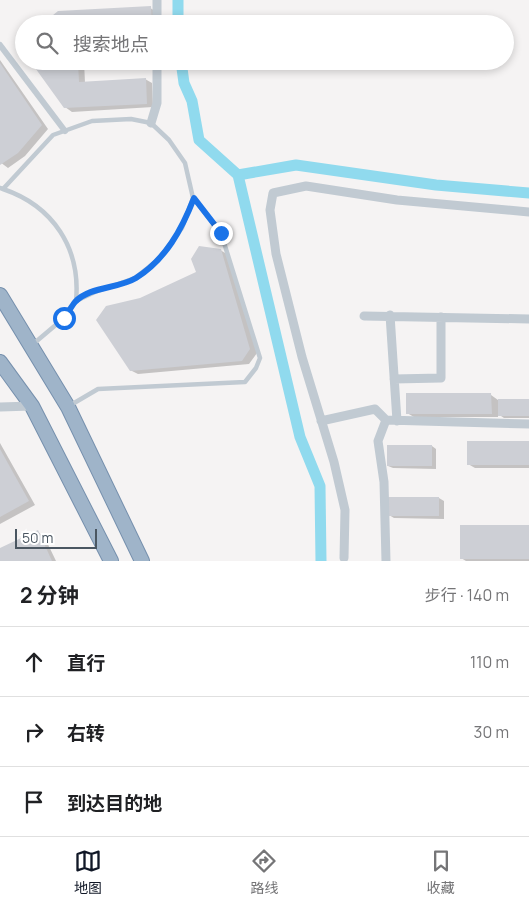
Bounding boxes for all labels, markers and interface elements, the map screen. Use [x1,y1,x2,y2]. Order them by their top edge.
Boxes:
search box [15,15,514,70]
icon: search [33,29,61,57]
text: 搜索地点 [73,31,149,57]
route end [210,222,233,245]
route start [53,307,76,330]
scale bar [15,526,98,549]
text: 50 m [22,528,53,547]
text: 2 分钟 [20,581,79,609]
text: 步行 · 140 m [425,584,509,606]
icon: ahead [20,648,48,676]
text: 直行 [67,650,105,676]
text: 110 m [470,651,509,673]
icon: right [20,718,48,746]
text: 右转 [67,720,105,746]
text: 30 m [474,721,509,743]
icon: arrive [20,788,48,816]
text: 到达目的地 [67,790,162,816]
tab: 地图 [74,847,102,897]
tab: 路线 [250,847,278,897]
tab: 收藏 [427,847,455,897]

